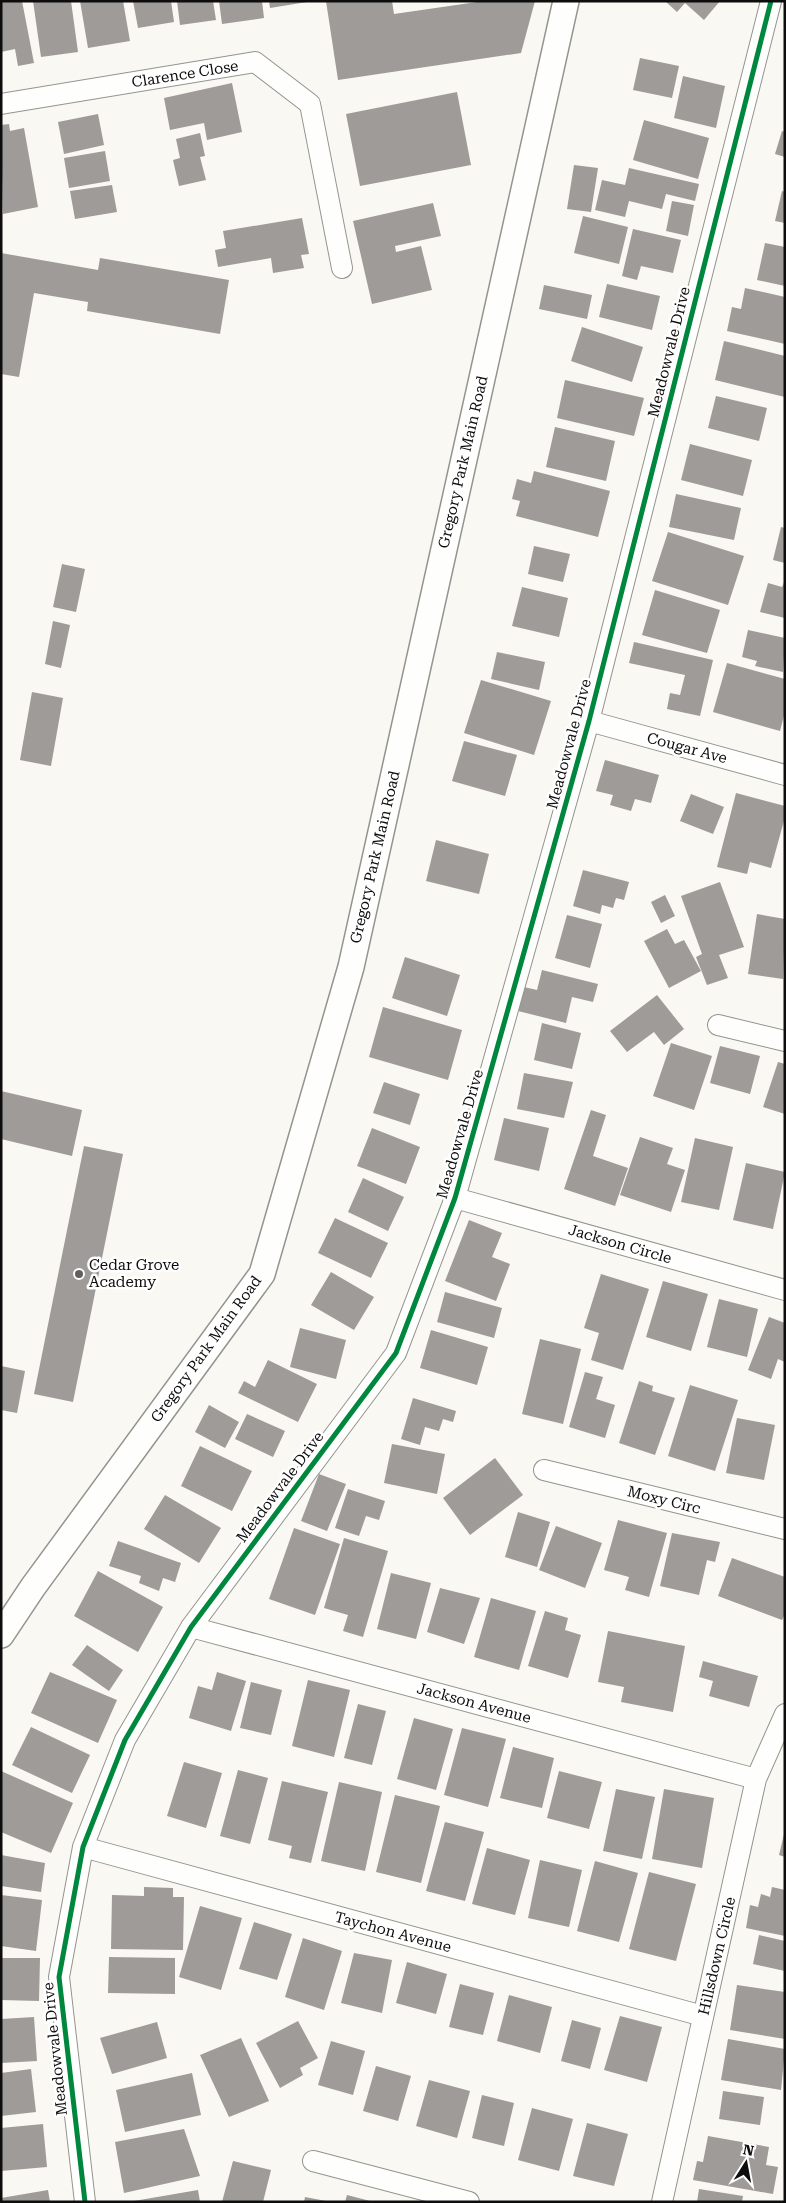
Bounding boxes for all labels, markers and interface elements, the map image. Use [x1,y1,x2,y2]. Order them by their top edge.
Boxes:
street label: Clarence Close [130,57,240,91]
street label: Meadowvale Drive [644,285,694,419]
street label: Gregory Park Main Road [434,374,492,550]
street label: Meadowvale Drive [543,677,595,811]
street label: Cougar Ave [645,729,729,767]
street label: Gregory Park Main Road [346,769,404,945]
street label: Meadowvale Drive [433,1067,487,1201]
street label: Jackson Circle [566,1221,674,1267]
place label: Cedar Grove Academy [89,1256,179,1291]
marker: Cedar Grove Academy [73,1268,85,1280]
street label: Gregory Park Main Road [147,1272,265,1426]
street label: Meadowvale Drive [233,1428,327,1546]
street label: Moxy Circ [626,1482,702,1518]
street label: Jackson Avenue [415,1679,533,1727]
street label: Hillsdown Circle [695,1895,739,2017]
street label: Taychon Avenue [333,1908,453,1956]
street label: Meadowvale Drive [39,1981,71,2117]
north arrow [721,2138,771,2188]
text: N [742,2141,756,2159]

